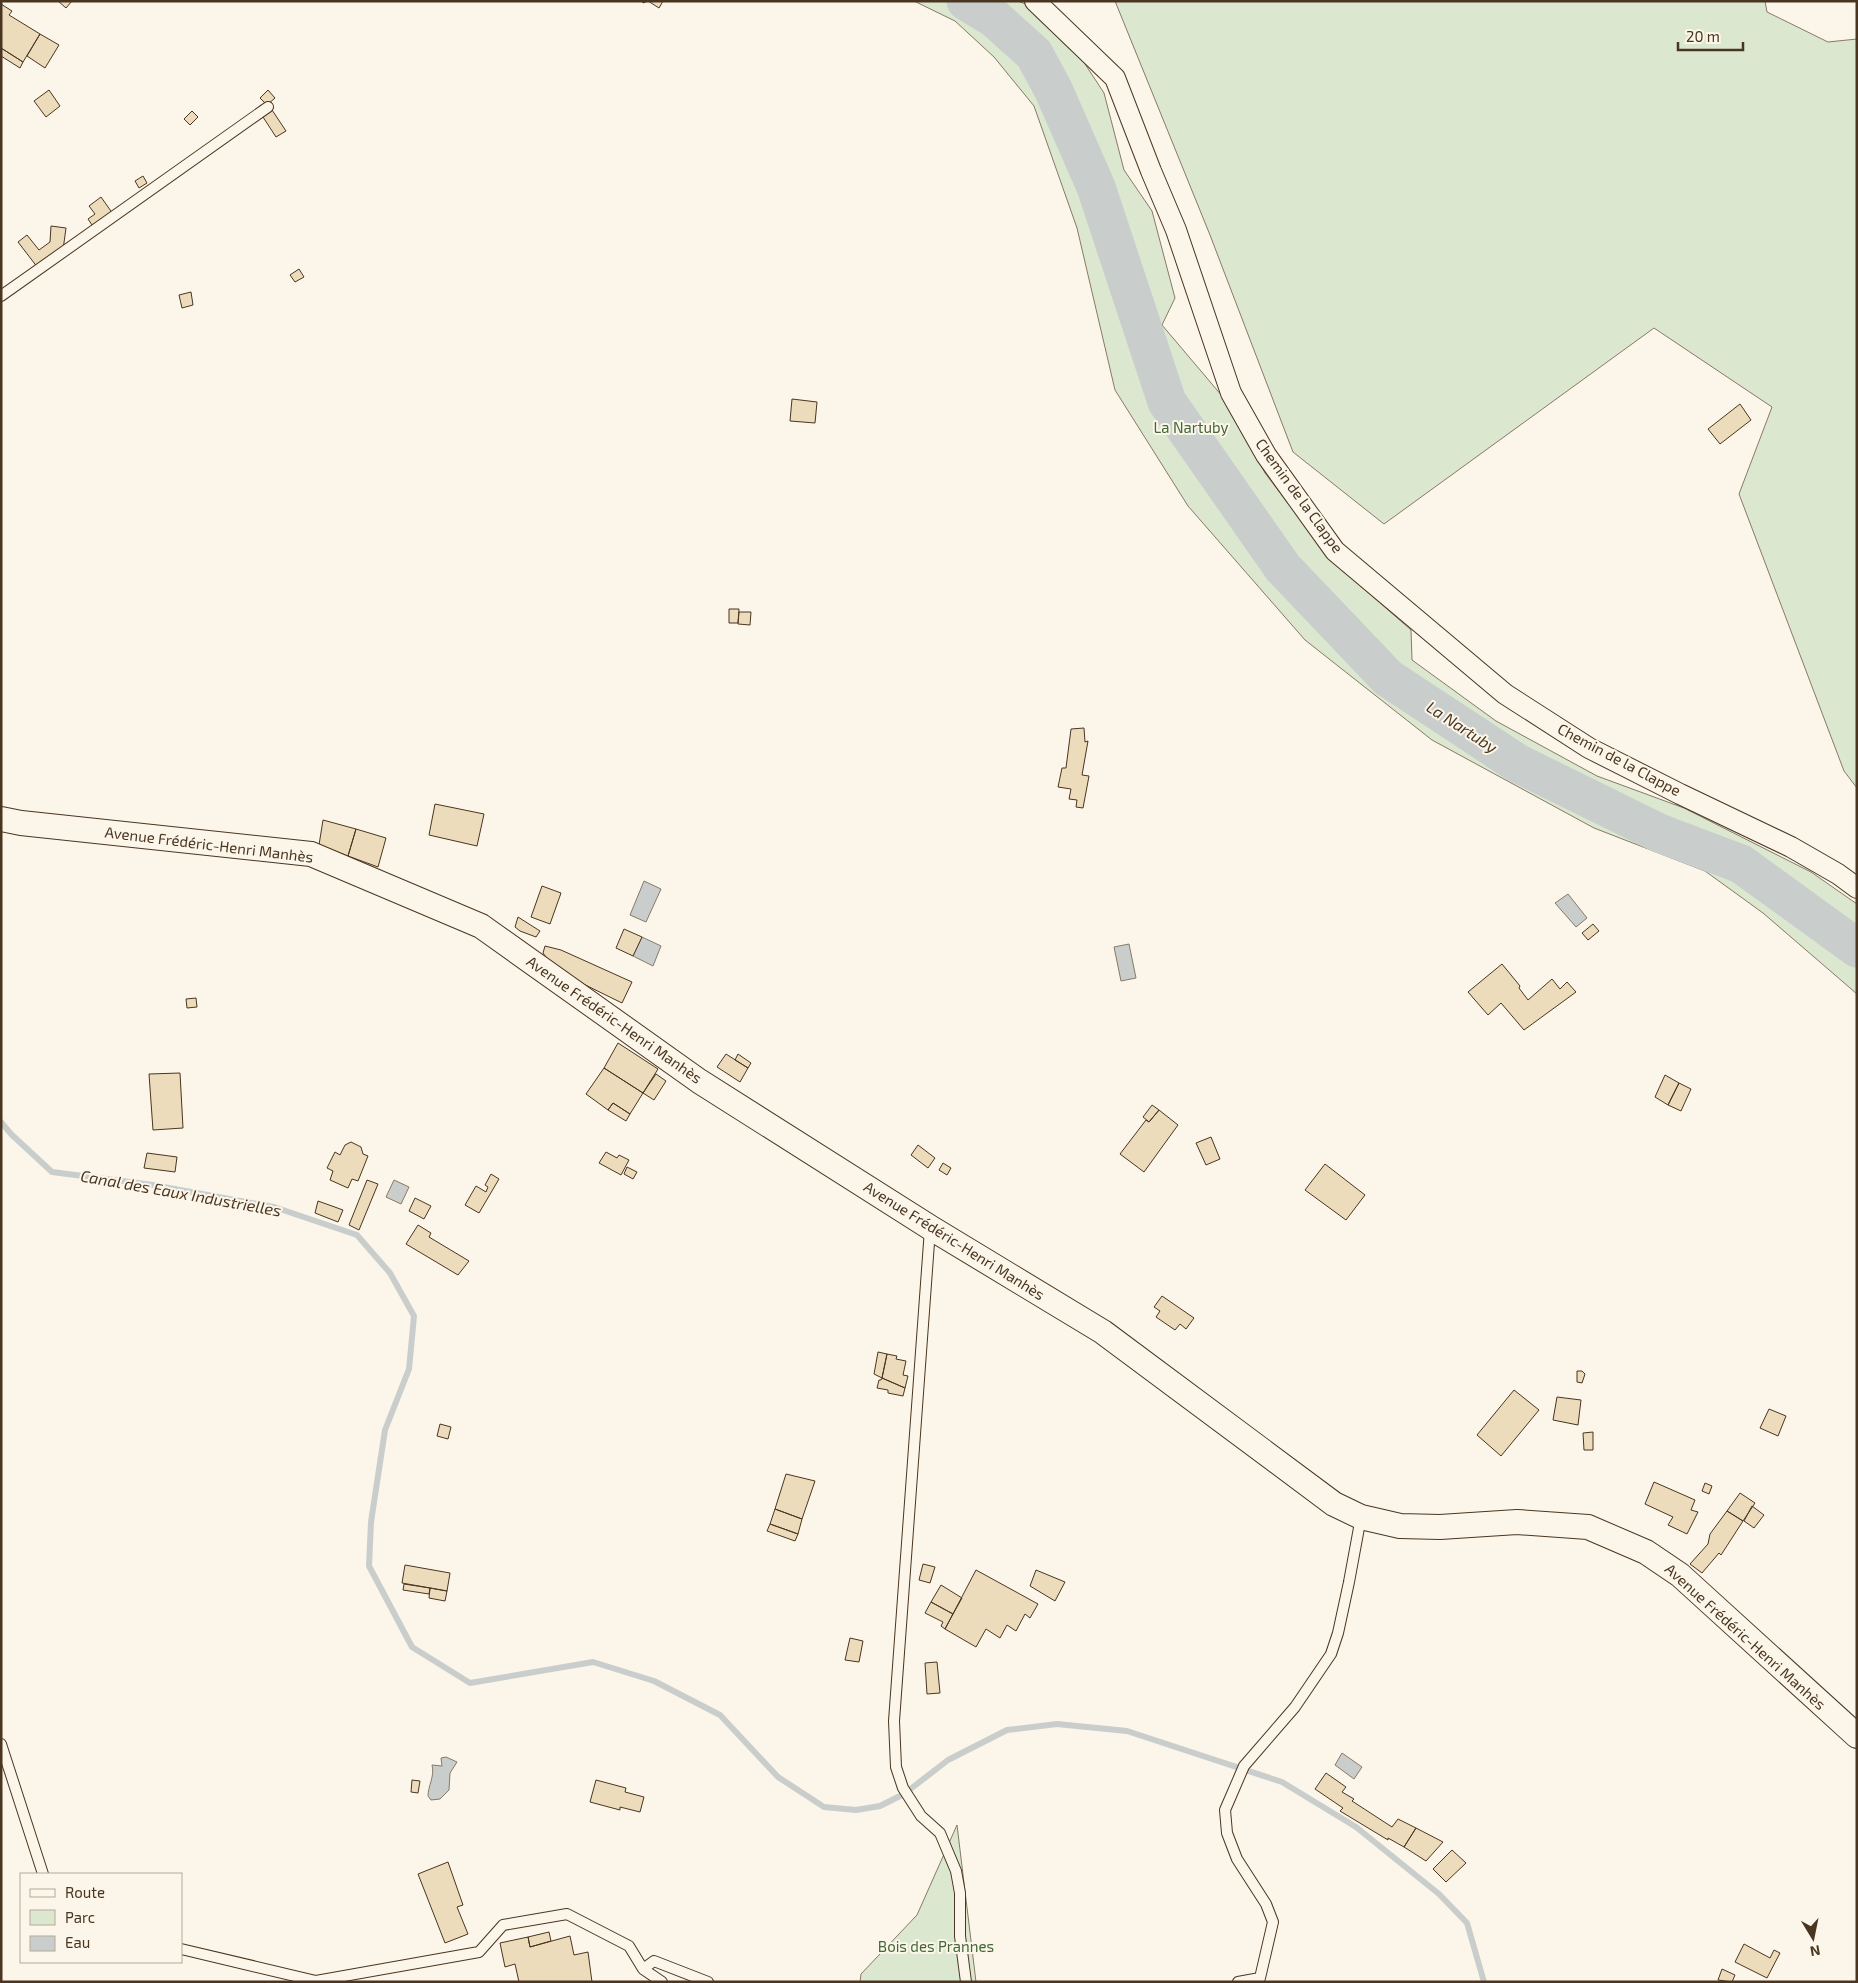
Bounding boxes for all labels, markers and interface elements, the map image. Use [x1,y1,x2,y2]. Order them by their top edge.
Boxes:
scale bar [1678,20,1743,52]
text: 20 m [1686,27,1720,45]
park label: La Nartuby [1154,418,1228,436]
street label: Chemin de la Clappe [1252,435,1347,556]
water label: La Nartuby [1423,697,1502,758]
street label: Chemin de la Clappe [1555,719,1684,799]
street label: Avenue Frédéric-Henri Manhès [104,822,314,866]
street label: Avenue Frédéric-Henri Manhès [523,952,706,1087]
water label: Canal des Eaux Industrielles [79,1165,283,1220]
street label: Avenue Frédéric-Henri Manhès [861,1177,1048,1303]
street label: Avenue Frédéric-Henri Manhès [1662,1559,1830,1713]
legend [20,1873,182,1963]
text: Route [65,1883,105,1901]
text: Parc [65,1908,95,1926]
north arrow [1788,1913,1838,1963]
text: Eau [65,1933,90,1951]
park label: Bois des Prannes [878,1937,994,1955]
text: N [1809,1942,1822,1961]

